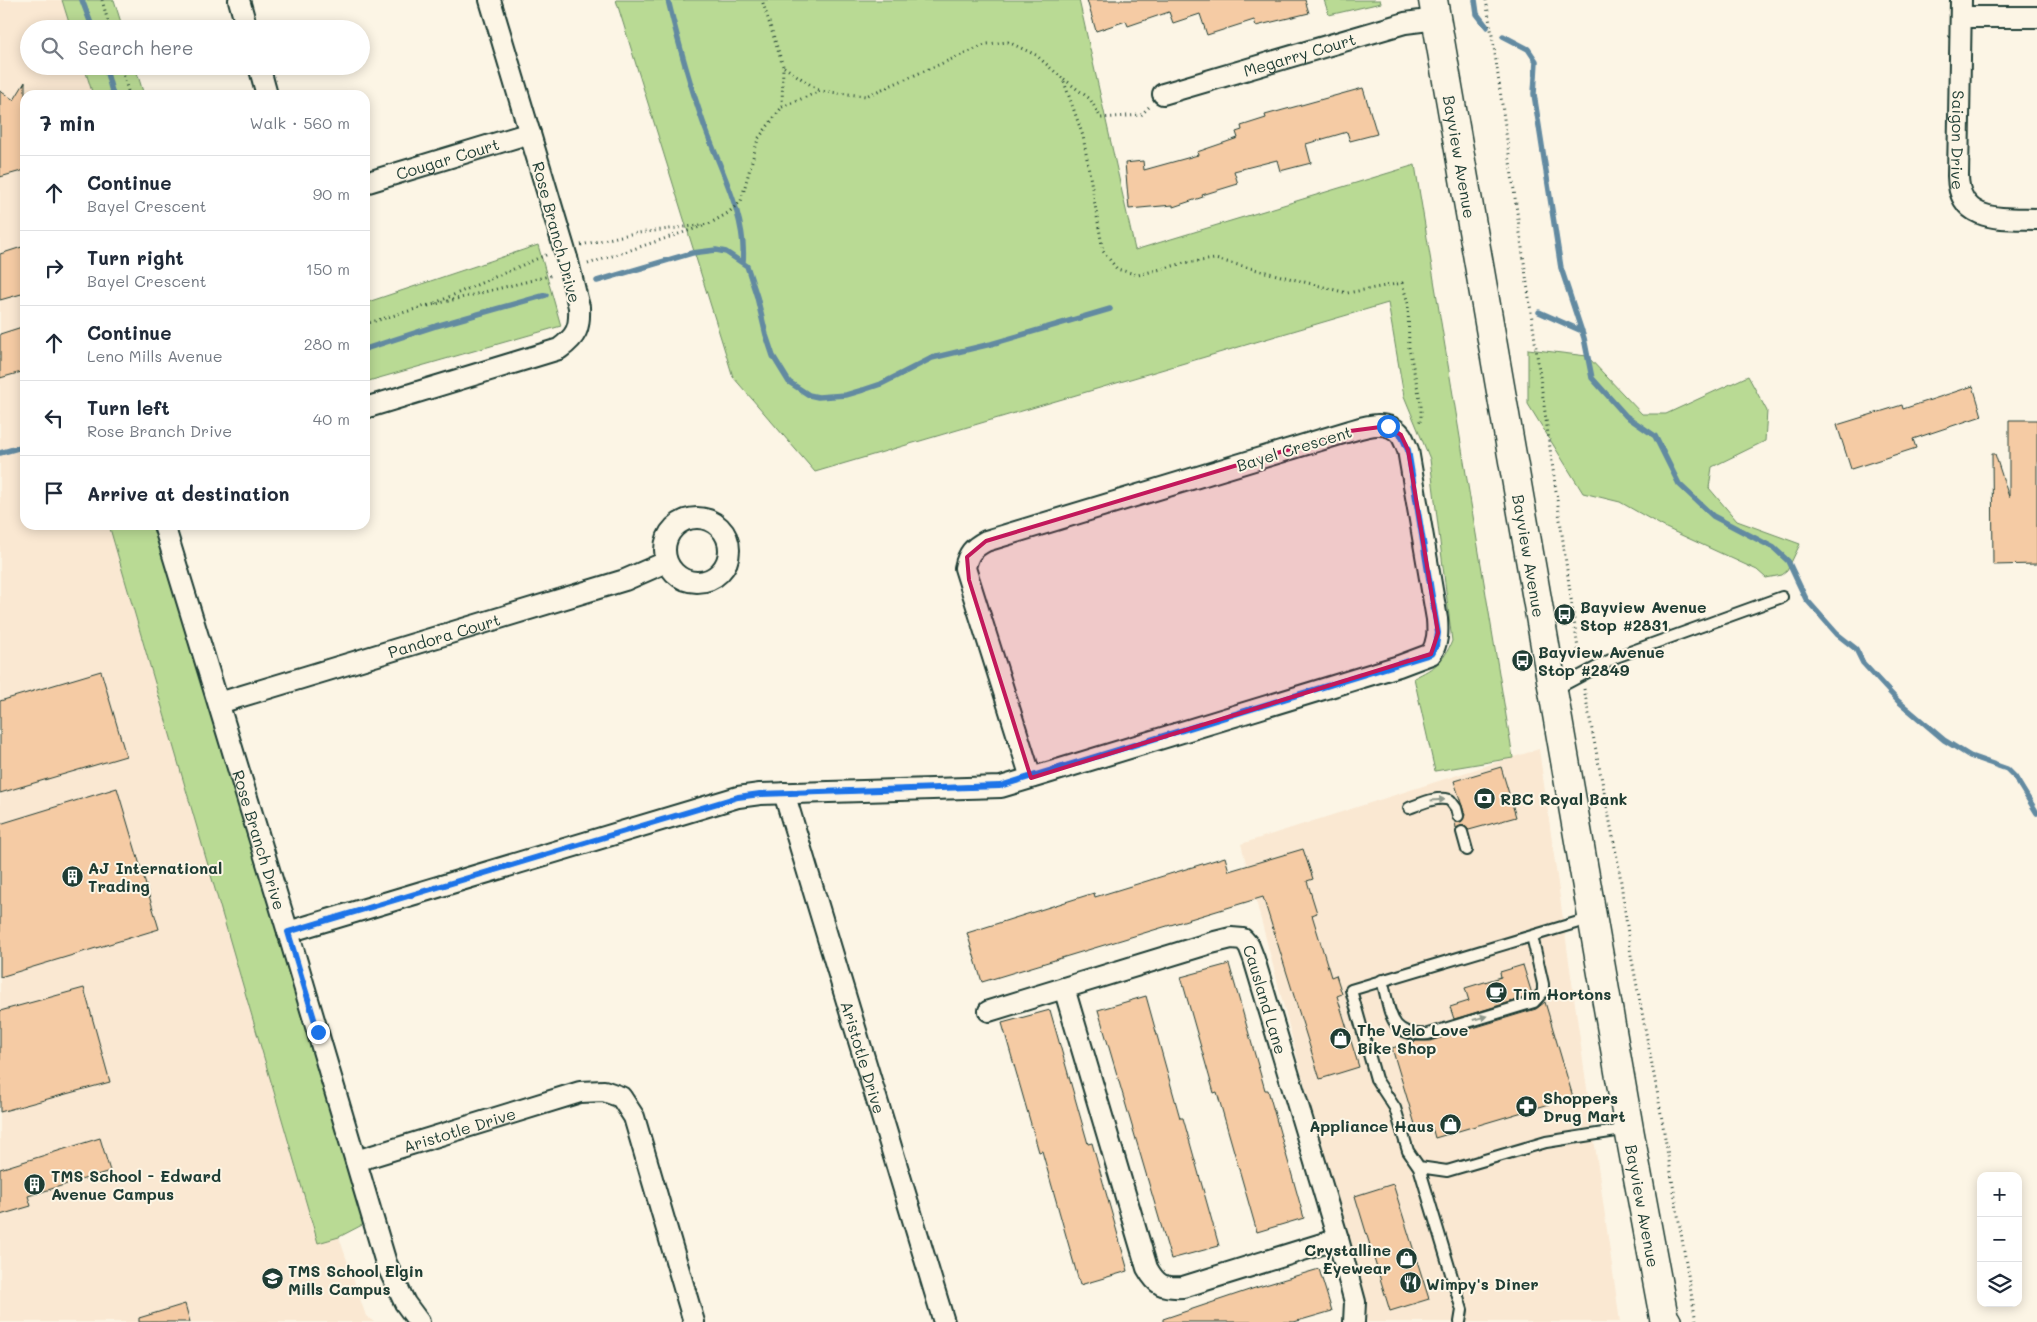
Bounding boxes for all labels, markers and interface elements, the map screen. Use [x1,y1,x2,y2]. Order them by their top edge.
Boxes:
search box [20,20,370,75]
street label: Megarry Court [1241,28,1358,80]
icon: search [38,34,66,62]
text: Search here [78,35,194,60]
street label: Saigon Drive [1947,90,1970,191]
street label: Bayview Avenue [1439,94,1481,220]
text: 7 min [40,109,95,136]
text: Walk · 560 m [250,112,350,133]
street label: Cougar Court [393,133,502,184]
street label: Rose Branch Drive [528,159,586,305]
text: Continue [87,170,172,195]
icon: ahead [40,179,68,207]
text: 90 m [313,183,350,204]
text: Bayel Crescent [87,195,207,216]
text: Turn right [87,245,184,270]
icon: right [40,254,68,282]
text: 150 m [306,258,350,279]
text: Bayel Crescent [87,270,207,291]
text: Continue [87,320,172,345]
icon: ahead [40,329,68,357]
text: 280 m [304,333,350,354]
text: Leno Mills Avenue [87,345,223,366]
text: Turn left [87,395,170,420]
icon: left [40,404,68,432]
text: 40 m [313,408,350,429]
route start [1377,415,1400,438]
text: Rose Branch Drive [87,420,232,441]
street label: Bayel Crescent [1234,420,1354,476]
icon: arrive [40,479,68,507]
text: Arrive at destination [87,481,290,506]
street label: Bayview Avenue [1508,493,1550,619]
place label: Bayview Avenue Stop #2831 [1580,596,1707,635]
bus stop icon: Bayview Avenue Stop #2831 [1552,603,1576,627]
street label: Pandora Court [385,608,503,662]
place label: Bayview Avenue Stop #2849 [1538,641,1665,680]
bus stop icon: Bayview Avenue Stop #2849 [1510,648,1534,672]
street label: Rose Branch Drive [229,767,291,912]
bank icon: RBC Royal Bank [1472,786,1496,810]
place label: RBC Royal Bank [1500,788,1627,809]
one-way arrow [1431,795,1447,803]
place label: AJ International Trading [88,857,222,896]
building icon: AJ International Trading [60,864,84,888]
street label: Causland Lane [1239,942,1292,1057]
cafe icon: Tim Hortons [1485,981,1509,1005]
place label: Tim Hortons [1513,983,1611,1004]
street label: Aristotle Drive [837,998,891,1116]
one-way arrow [1473,1014,1488,1022]
place label: The Velo Love Bike Shop [1357,1019,1468,1058]
route end [307,1021,330,1044]
shop icon: The Velo Love Bike Shop [1329,1026,1353,1050]
place label: Shoppers Drug Mart [1543,1087,1625,1126]
pharmacy icon: Shoppers Drug Mart [1515,1094,1539,1118]
street label: Aristotle Drive [400,1102,518,1156]
shop icon: Appliance Haus [1438,1113,1462,1137]
place label: Appliance Haus [1309,1115,1434,1136]
street label: Bayview Avenue [1622,1143,1665,1269]
place label: TMS School - Edward Avenue Campus [51,1165,221,1204]
building icon: TMS School - Edward Avenue Campus [23,1172,47,1196]
map controls [1977,1172,2022,1307]
button: + [1977,1172,2022,1217]
button: − [1977,1217,2022,1262]
place label: Crystalline Eyewear [1304,1239,1391,1278]
shop icon: Crystalline Eyewear [1395,1246,1419,1270]
place label: TMS School Elgin Mills Campus [288,1260,423,1299]
button: layers [1977,1262,2022,1307]
school or university icon: TMS School Elgin Mills Campus [260,1267,284,1291]
restaurant icon: Wimpy's Diner [1398,1271,1422,1295]
place label: Wimpy's Diner [1426,1273,1539,1294]

